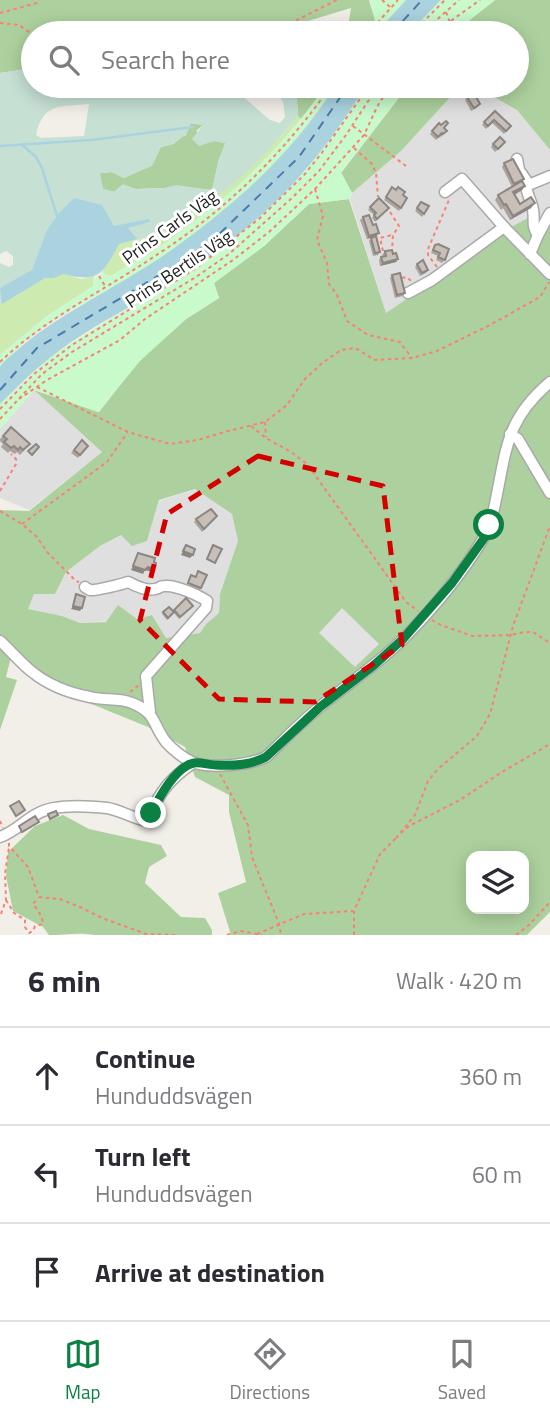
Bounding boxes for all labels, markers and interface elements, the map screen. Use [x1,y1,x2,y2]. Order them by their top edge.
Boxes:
search box [21,21,529,98]
text: Search here [101,40,230,79]
icon: search [45,41,83,79]
street label: Prins Carls Väg [116,183,223,271]
street label: Prins Bertils Väg [120,223,238,315]
route start [473,509,504,540]
route end [135,797,166,828]
map controls [466,851,529,914]
button: layers [466,851,529,914]
text: 6 min [28,958,101,1004]
text: Walk · 420 m [396,963,522,998]
text: Continue [95,1039,195,1078]
icon: ahead [28,1057,66,1095]
text: 360 m [459,1059,522,1094]
text: Hunduddsvägen [95,1078,253,1113]
text: Turn left [95,1137,190,1176]
icon: left [28,1155,66,1193]
text: 60 m [472,1157,522,1192]
text: Hunduddsvägen [95,1176,253,1211]
icon: arrive [28,1253,66,1291]
text: Arrive at destination [95,1253,325,1292]
tab: Map [64,1335,102,1406]
tab: Directions [230,1335,310,1406]
tab: Saved [438,1335,486,1406]

